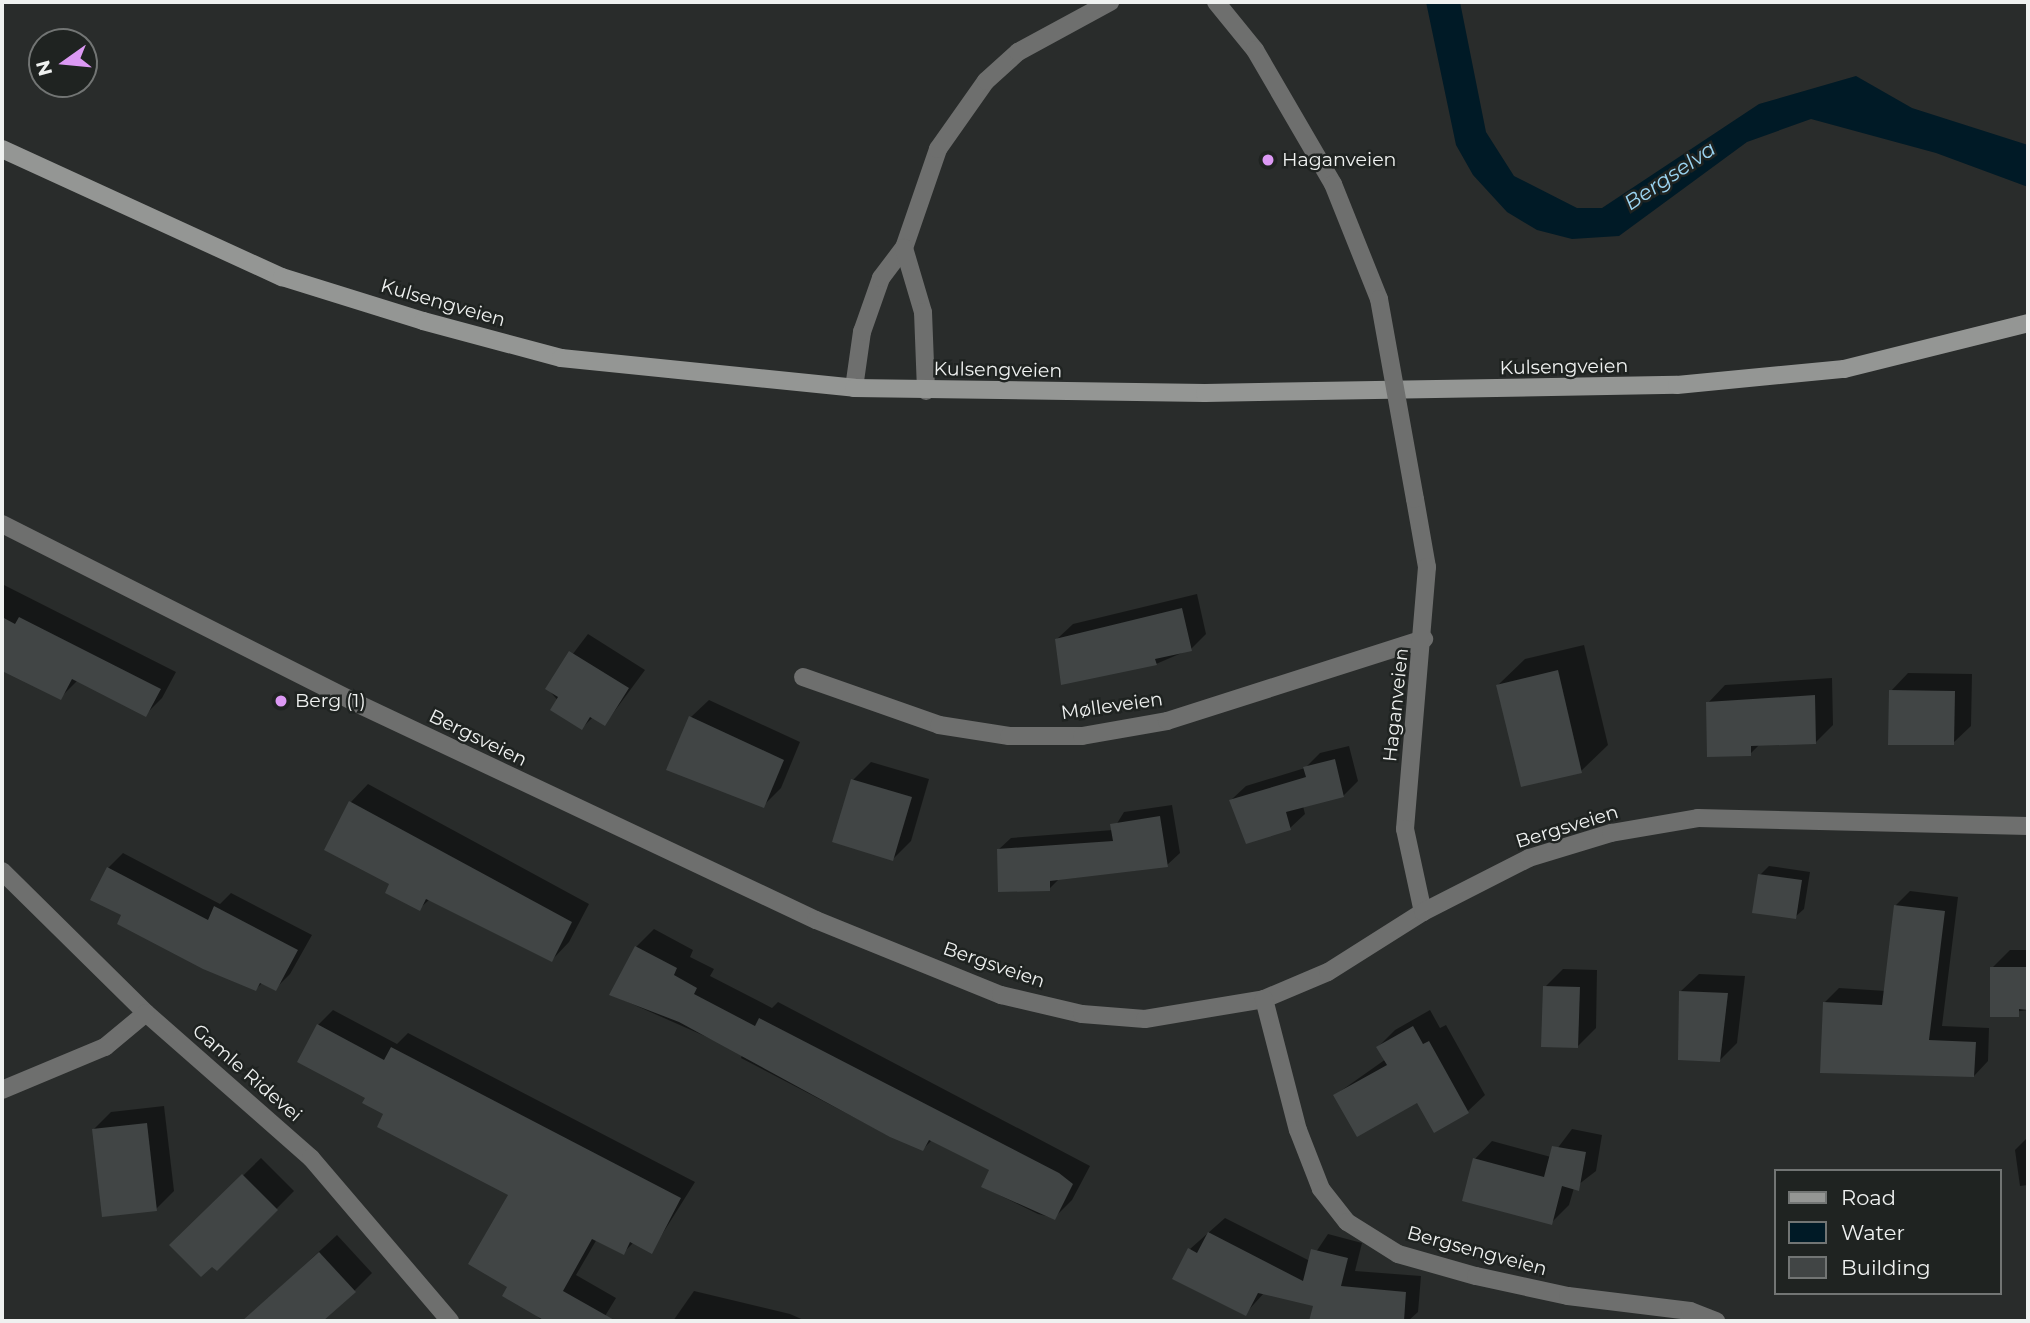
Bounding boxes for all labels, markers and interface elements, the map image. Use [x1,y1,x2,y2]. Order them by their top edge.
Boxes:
north arrow [28,28,98,98]
text: N [31,58,57,78]
water label: Bergselva [1619,136,1721,216]
place label: Haganveien [1282,149,1396,171]
marker: Haganveien [1260,152,1276,168]
street label: Kulsengveien [378,274,508,332]
street label: Kulsengveien [1500,354,1628,380]
street label: Kulsengveien [934,357,1062,383]
street label: Haganveien [1379,647,1413,763]
street label: Mølleveien [1060,688,1164,724]
place label: Berg (1) [295,690,366,712]
marker: Berg (1) [273,693,289,709]
street label: Bergsveien [425,704,531,772]
street label: Bergsveien [1513,801,1621,853]
street label: Bergsveien [940,937,1048,993]
street label: Gamle Ridevei [188,1019,306,1127]
legend [1774,1169,2002,1295]
text: Road [1841,1185,1896,1210]
text: Water [1841,1220,1905,1245]
street label: Bergsengveien [1405,1221,1549,1281]
text: Building [1841,1255,1931,1280]

